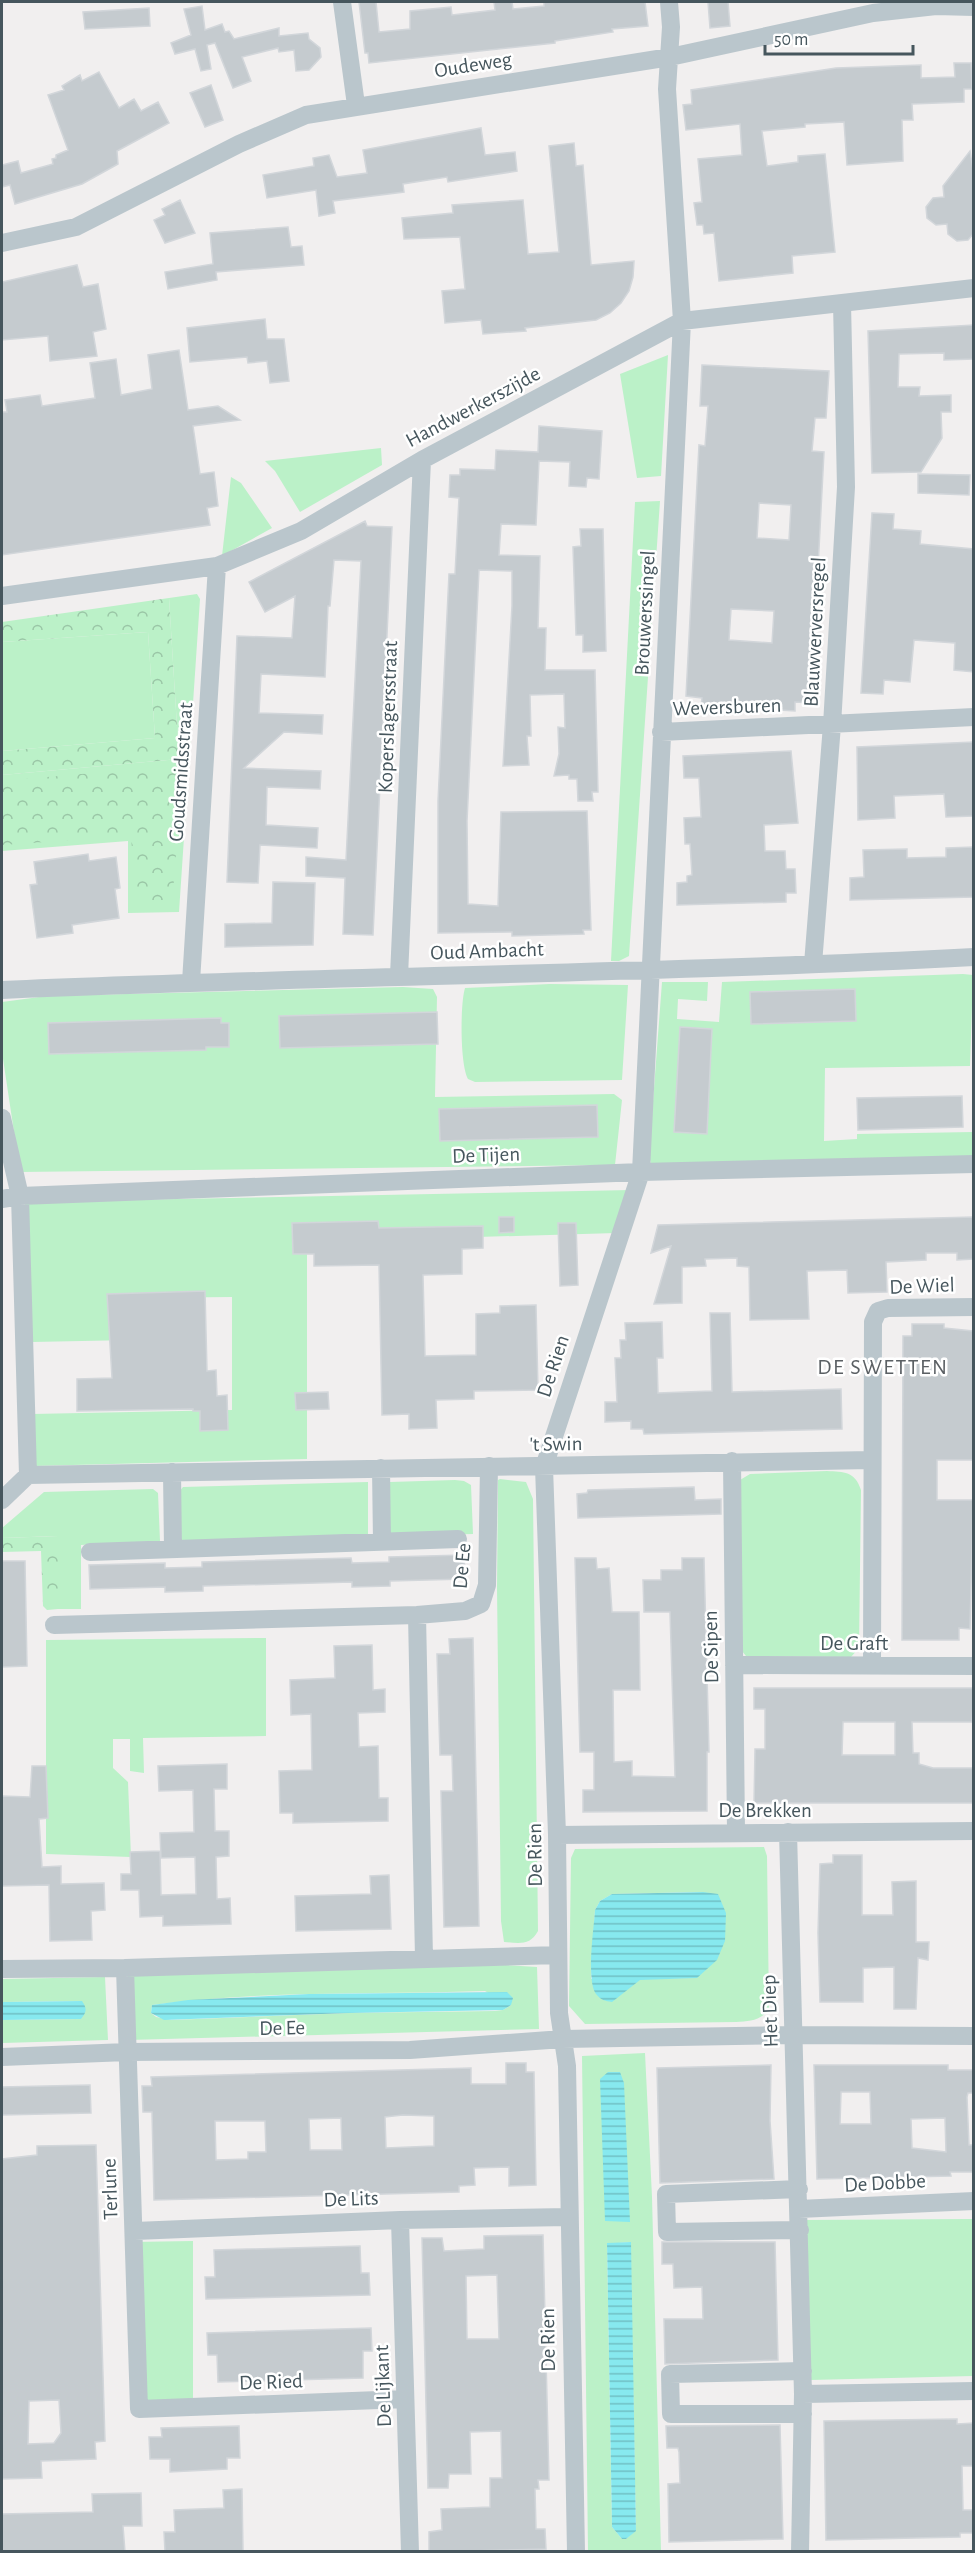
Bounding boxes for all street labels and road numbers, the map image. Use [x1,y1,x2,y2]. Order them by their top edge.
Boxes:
street label: Oudeweg [433,48,514,81]
street label: Handwerkerszijde [402,363,544,451]
street label: Brouwerssingel [631,550,659,676]
street label: Blauwverversregel [801,556,829,708]
street label: Koperslagersstraat [375,640,401,794]
street label: Weversburen [672,695,782,719]
street label: Goudsmidsstraat [166,701,196,842]
street label: Oud Ambacht [430,939,544,963]
street label: De Tijen [452,1143,520,1167]
street label: De Wiel [889,1274,955,1298]
street label: De Rien [533,1332,573,1400]
street label: 't Swin [529,1433,583,1455]
street label: De Ee [450,1542,474,1590]
street label: De Sipen [700,1610,722,1684]
street label: De Graft [820,1633,888,1654]
street label: De Brekken [718,1800,812,1821]
street label: De Rien [524,1823,546,1887]
street label: Het Diep [758,1974,782,2048]
street label: De Ee [259,2017,305,2039]
street label: Terlune [98,2158,122,2220]
street label: De Dobbe [844,2170,926,2196]
street label: De Lits [323,2188,379,2210]
street label: De Rien [537,2308,559,2372]
street label: De Lijkant [371,2344,395,2427]
street label: De Ried [239,2370,303,2394]

